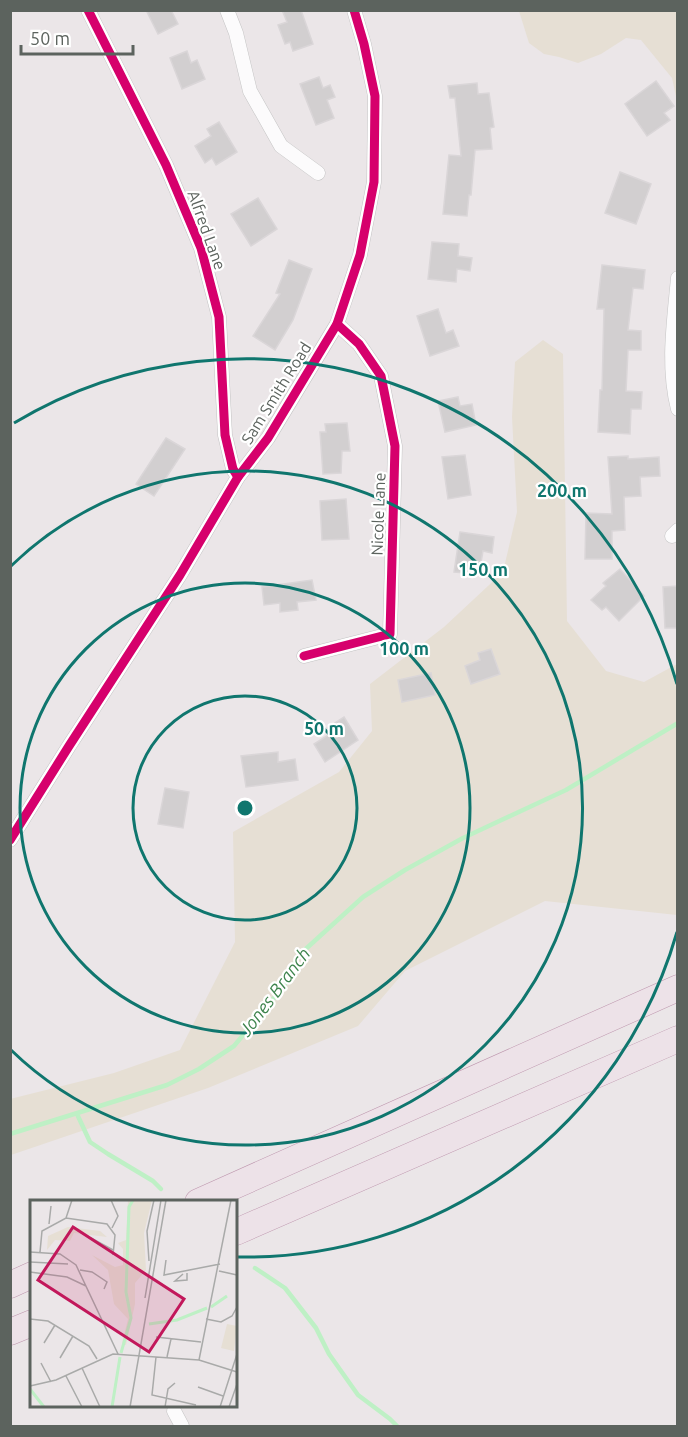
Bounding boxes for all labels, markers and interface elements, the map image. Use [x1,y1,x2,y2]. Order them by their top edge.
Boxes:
scale bar [21,18,134,56]
text: 50 m [30,28,70,48]
street label: Alfred Lane [184,188,230,272]
street label: Sam Smith Road [238,339,314,447]
street label: Nicole Lane [368,472,388,556]
text: 200 m [537,480,587,500]
text: 150 m [458,559,508,579]
text: 100 m [379,638,429,658]
text: 50 m [304,718,344,738]
centre of rings [235,798,255,818]
water label: Jones Branch [234,943,314,1040]
inset map [30,1200,237,1407]

